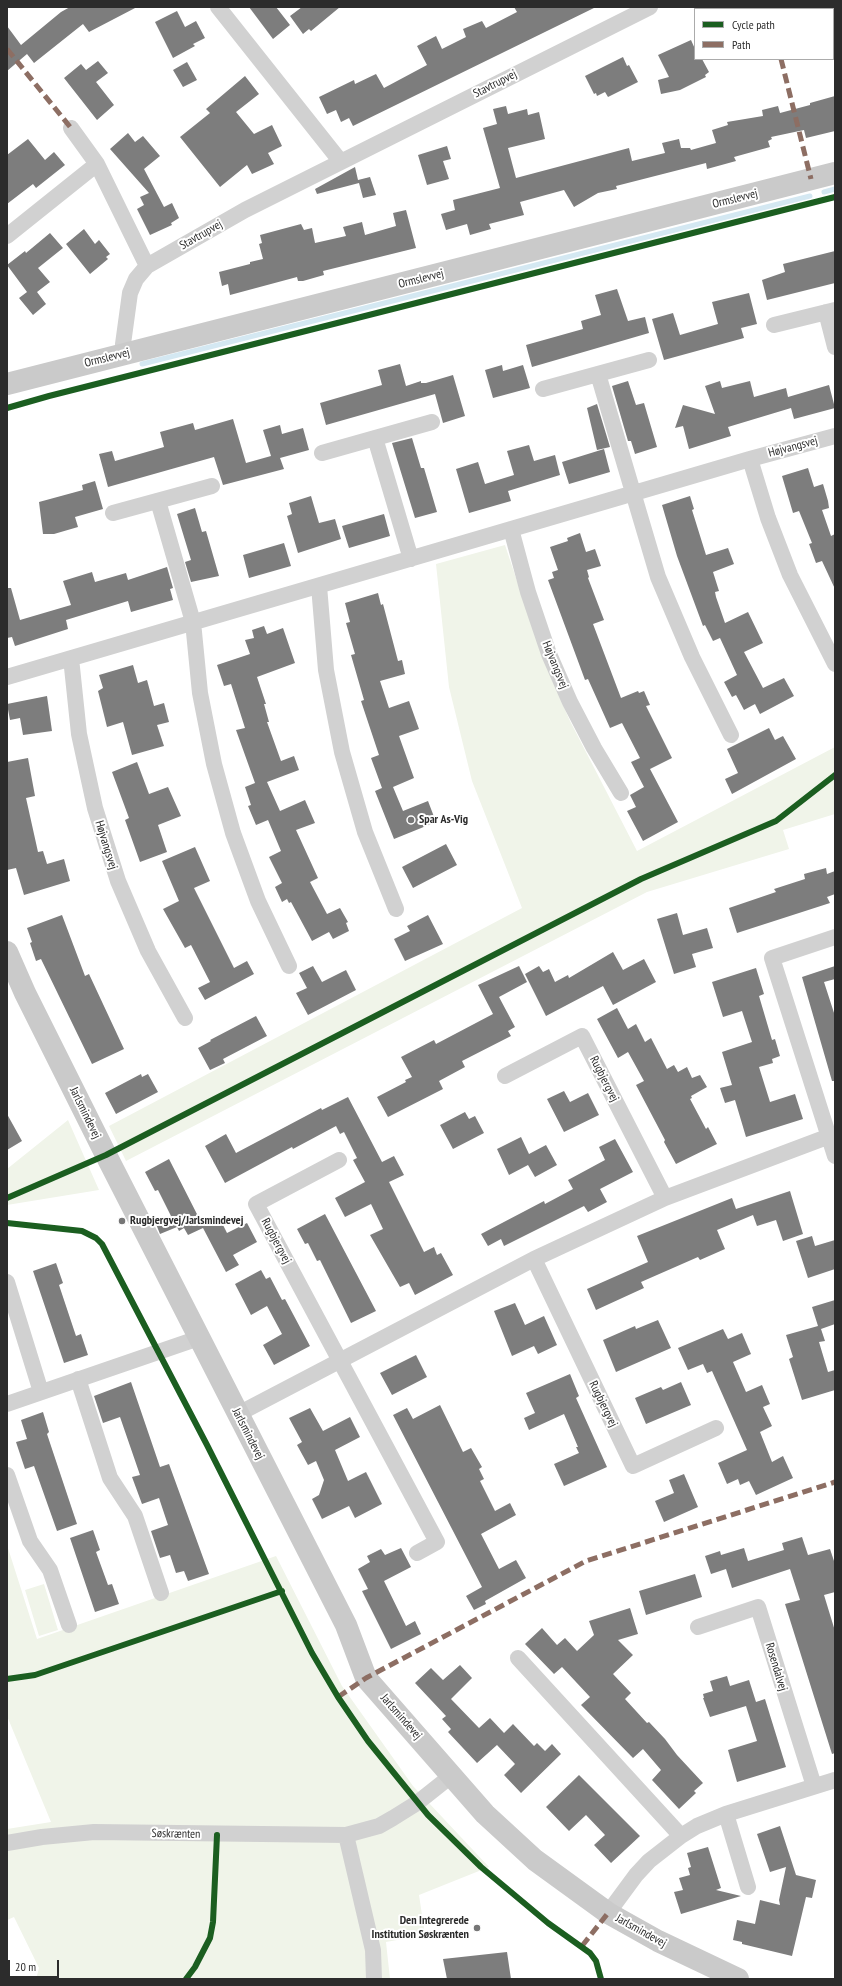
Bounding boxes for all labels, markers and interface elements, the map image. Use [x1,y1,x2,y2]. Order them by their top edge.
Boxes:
legend [694,8,834,60]
text: Cycle path [732,17,775,32]
text: Path [732,37,750,52]
street label: Stavtrupvej [471,67,519,101]
street label: Ormslevvej [711,186,759,212]
street label: Stavtrupvej [177,217,225,253]
street label: Ormslevvej [397,266,445,292]
street label: Ormslevvej [83,345,131,371]
street label: Højvangsvej [767,434,819,460]
street label: Højvangsvej [539,639,571,691]
place label: Spar As-Vig [419,813,468,827]
marker: Spar As-Vig [406,815,416,825]
street label: Højvangsvej [92,819,120,871]
street label: Rugbjergvej [586,1054,622,1104]
street label: Jarlsmindevej [66,1085,104,1141]
place label: Rugbjergvej/Jarlsmindevej [130,1214,243,1228]
marker: Rugbjergvej/Jarlsmindevej [117,1216,127,1226]
street label: Rugbjergvej [258,1216,294,1266]
street label: Rugbjergvej [586,1379,620,1429]
street label: Jarlsmindevej [229,1406,267,1462]
street label: Rosendalvej [762,1641,790,1693]
street label: Jarlsmindevej [377,1691,425,1743]
street label: Søskrænten [151,1826,201,1842]
street label: Jarlsmindevej [613,1911,669,1951]
place label: Den Integrerede Institution Søskrænten [372,1914,469,1942]
marker: Den Integrerede Institution Søskrænten [472,1923,482,1933]
scale bar [10,1952,61,1978]
text: 20 m [15,1959,36,1974]

